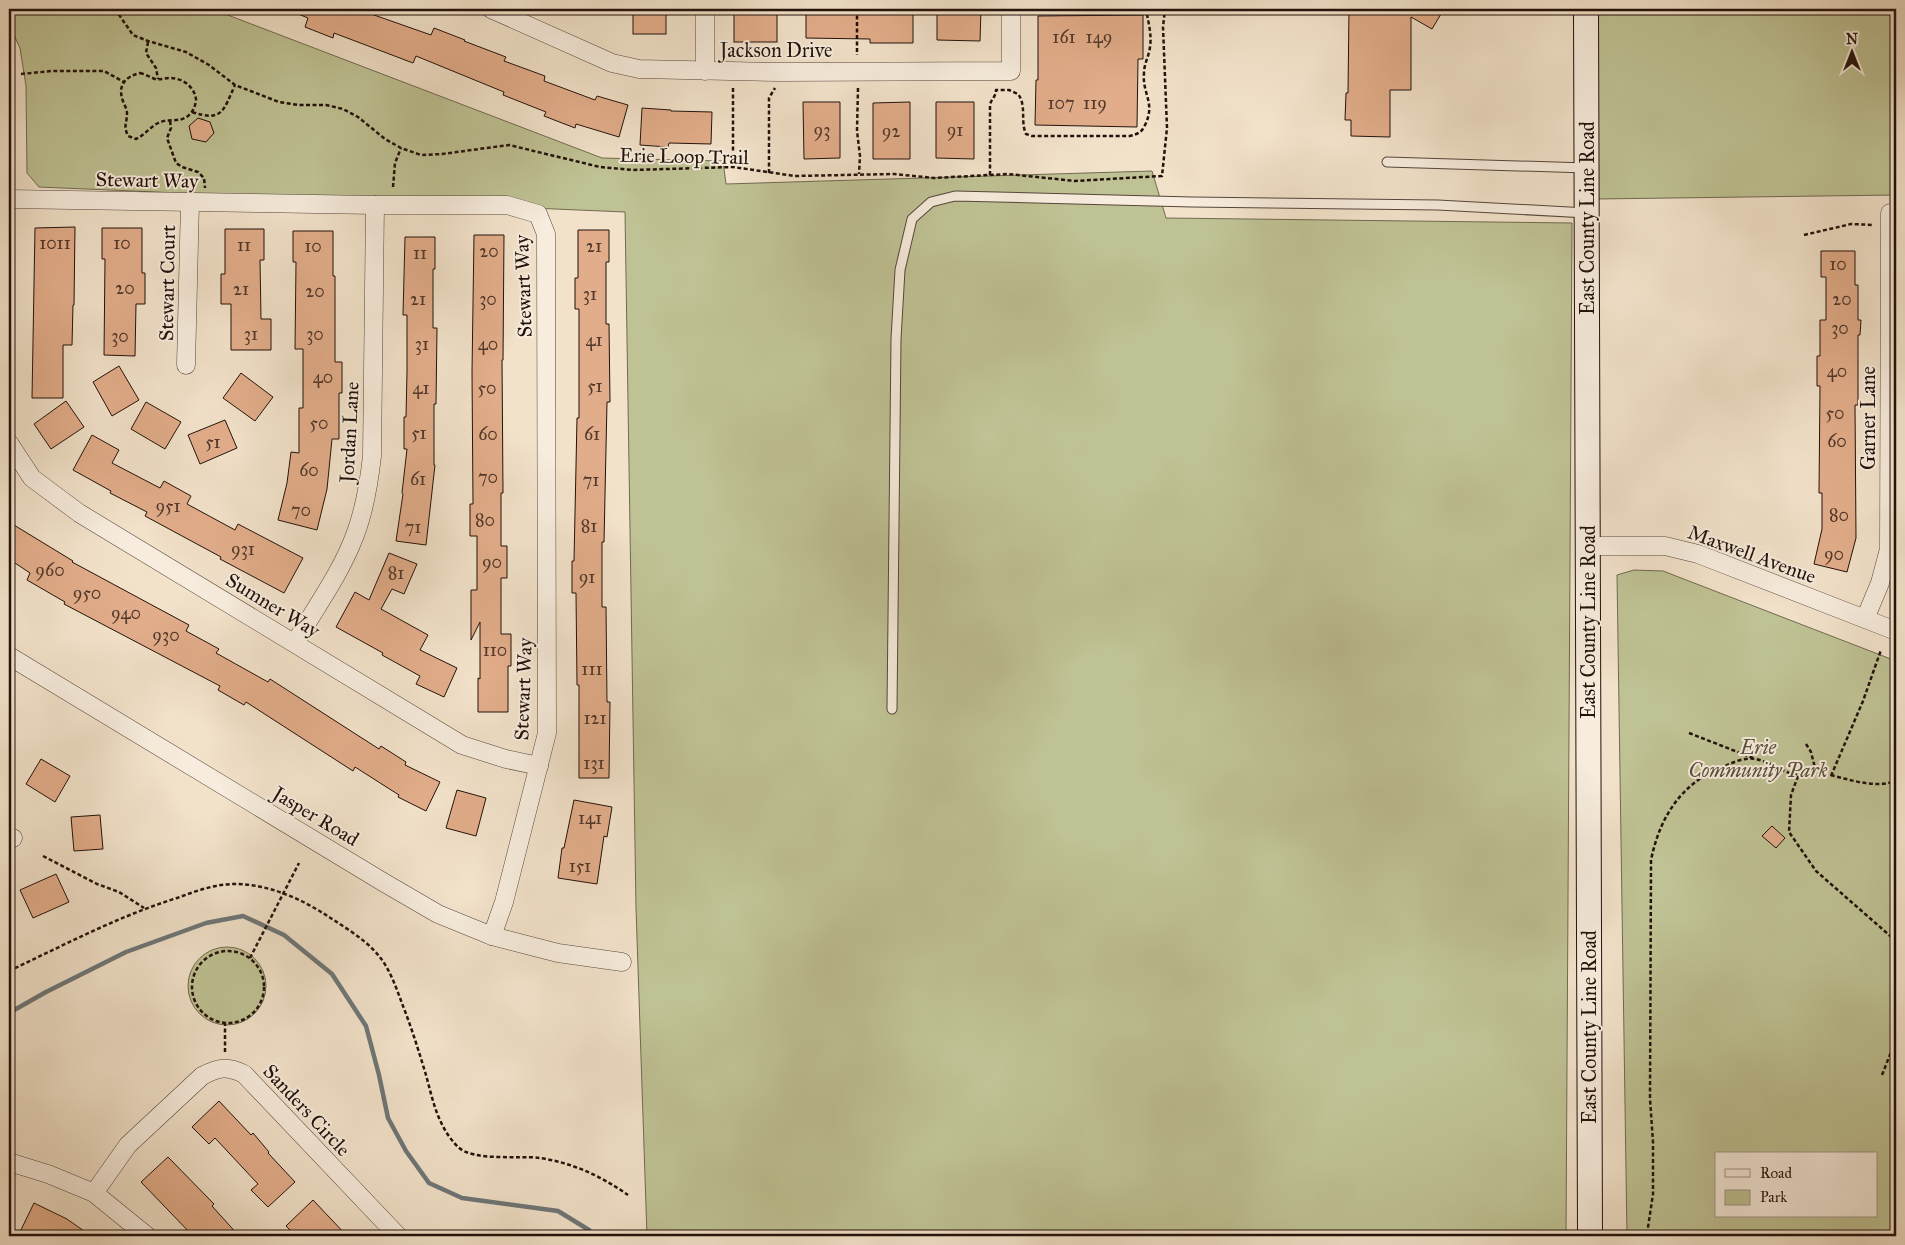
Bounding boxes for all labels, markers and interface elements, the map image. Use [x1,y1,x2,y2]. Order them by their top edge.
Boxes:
house number: 161 [1052,26,1076,48]
house number: 149 [1086,26,1112,48]
north arrow [1828,28,1878,78]
text: N [1846,31,1858,48]
street label: Jackson Drive [718,38,832,63]
house number: 107 [1047,92,1075,114]
house number: 119 [1083,92,1107,114]
house number: 93 [814,119,830,141]
house number: 91 [947,119,963,141]
house number: 92 [882,120,900,142]
street label: East County Line Road [1575,121,1599,315]
street label: Erie Loop Trail [619,143,750,169]
street label: Stewart Way [95,167,199,193]
street label: Stewart Court [154,225,180,341]
house number: 1011 [39,232,71,254]
house number: 10 [113,232,131,254]
house number: 11 [237,234,251,256]
street label: Stewart Way [509,234,537,338]
house number: 10 [304,235,322,257]
house number: 21 [586,235,602,257]
house number: 20 [479,240,499,262]
house number: 11 [413,242,427,264]
house number: 10 [1829,253,1847,275]
house number: 20 [115,277,135,299]
house number: 21 [233,278,249,300]
house number: 20 [305,280,325,302]
house number: 31 [583,283,597,305]
house number: 21 [410,288,426,310]
house number: 30 [479,288,497,310]
house number: 20 [1832,288,1852,310]
house number: 30 [1831,317,1849,339]
house number: 31 [244,323,258,345]
house number: 30 [306,323,324,345]
house number: 30 [111,325,129,347]
house number: 41 [585,329,603,351]
house number: 31 [415,333,429,355]
house number: 40 [478,333,498,355]
house number: 40 [1827,360,1847,382]
house number: 40 [313,366,333,388]
street label: Garner Lane [1856,366,1880,470]
house number: 51 [587,375,603,397]
house number: 41 [412,377,430,399]
house number: 50 [478,377,496,399]
street label: Jordan Lane [334,381,365,485]
house number: 50 [1826,402,1844,424]
house number: 50 [310,412,328,434]
house number: 51 [411,422,427,444]
house number: 60 [478,423,498,445]
house number: 61 [584,423,600,445]
house number: 60 [1827,430,1847,452]
house number: 51 [205,431,221,453]
house number: 60 [299,459,319,481]
house number: 70 [478,466,498,488]
house number: 61 [410,468,426,490]
house number: 71 [583,469,599,491]
house number: 951 [155,495,181,517]
house number: 70 [291,499,311,521]
house number: 80 [1829,504,1849,526]
house number: 80 [475,509,495,531]
house number: 81 [581,515,597,537]
house number: 71 [405,516,421,538]
street label: Maxwell Avenue [1685,520,1819,588]
street label: East County Line Road [1576,525,1600,719]
house number: 931 [231,538,255,560]
house number: 90 [1824,543,1844,565]
house number: 90 [482,551,502,573]
house number: 960 [35,559,65,581]
house number: 81 [388,562,404,584]
house number: 91 [579,566,595,588]
street label: Sumner Way [222,568,325,643]
house number: 950 [73,582,101,604]
house number: 940 [111,602,141,624]
house number: 930 [152,624,180,646]
street label: Stewart Way [509,637,537,741]
house number: 110 [483,639,507,661]
house number: 111 [581,658,603,680]
house number: 121 [583,707,607,729]
park label: Erie Community Park [1688,735,1828,782]
house number: 131 [583,752,605,774]
street label: Jasper Road [266,780,363,852]
house number: 141 [578,807,602,829]
house number: 151 [569,855,591,877]
street label: East County Line Road [1577,930,1601,1124]
street label: Sanders Circle [258,1059,356,1161]
legend [1715,1152,1878,1218]
text: Road [1760,1164,1792,1182]
text: Park [1760,1188,1787,1206]

